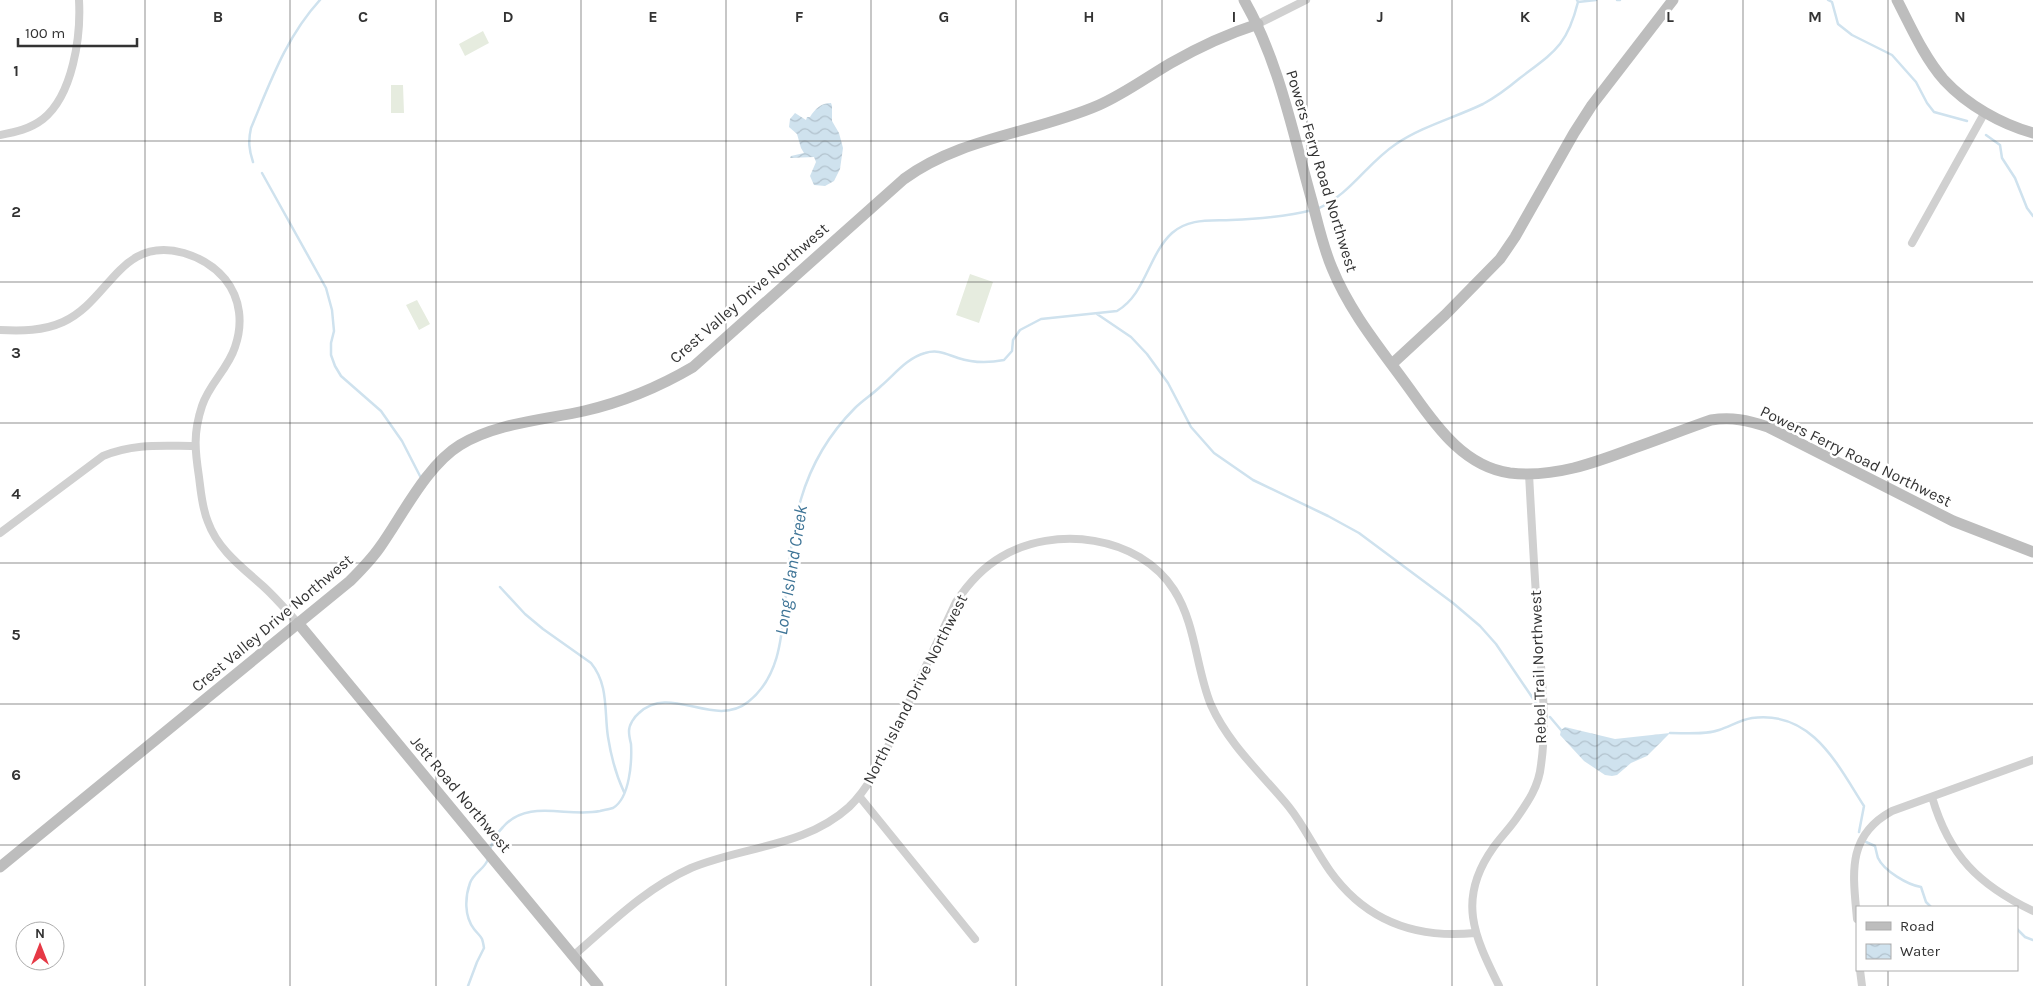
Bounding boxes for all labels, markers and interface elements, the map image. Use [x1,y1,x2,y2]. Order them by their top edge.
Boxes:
text: B [213,7,223,26]
text: C [358,7,368,26]
text: D [503,7,514,26]
text: E [648,7,658,26]
text: F [795,7,804,26]
text: G [939,7,949,26]
text: H [1083,7,1095,26]
text: I [1232,7,1236,26]
text: J [1376,7,1384,26]
text: K [1520,7,1531,26]
text: L [1666,7,1674,26]
text: M [1808,7,1822,26]
text: N [1954,7,1966,26]
scale bar [18,15,136,47]
text: 100 m [25,24,65,42]
text: 1 [13,61,19,80]
street label: Powers Ferry Road Northwest [1282,68,1362,274]
text: 2 [11,202,21,221]
street label: Crest Valley Drive Northwest [666,219,832,367]
text: 3 [11,343,21,362]
street label: Powers Ferry Road Northwest [1757,401,1955,511]
text: 4 [11,484,21,503]
water label: Long Island Creek [770,503,812,636]
street label: Crest Valley Drive Northwest [188,550,356,696]
street label: Rebel Trail Northwest [1526,590,1550,744]
street label: North Island Drive Northwest [859,591,971,787]
text: 5 [11,625,21,644]
street label: Jett Road Northwest [407,732,515,856]
text: 6 [11,765,21,784]
legend [1856,906,2018,971]
text: Road [1900,917,1935,935]
north arrow [15,921,65,971]
text: N [35,925,45,942]
text: Water [1900,942,1941,960]

